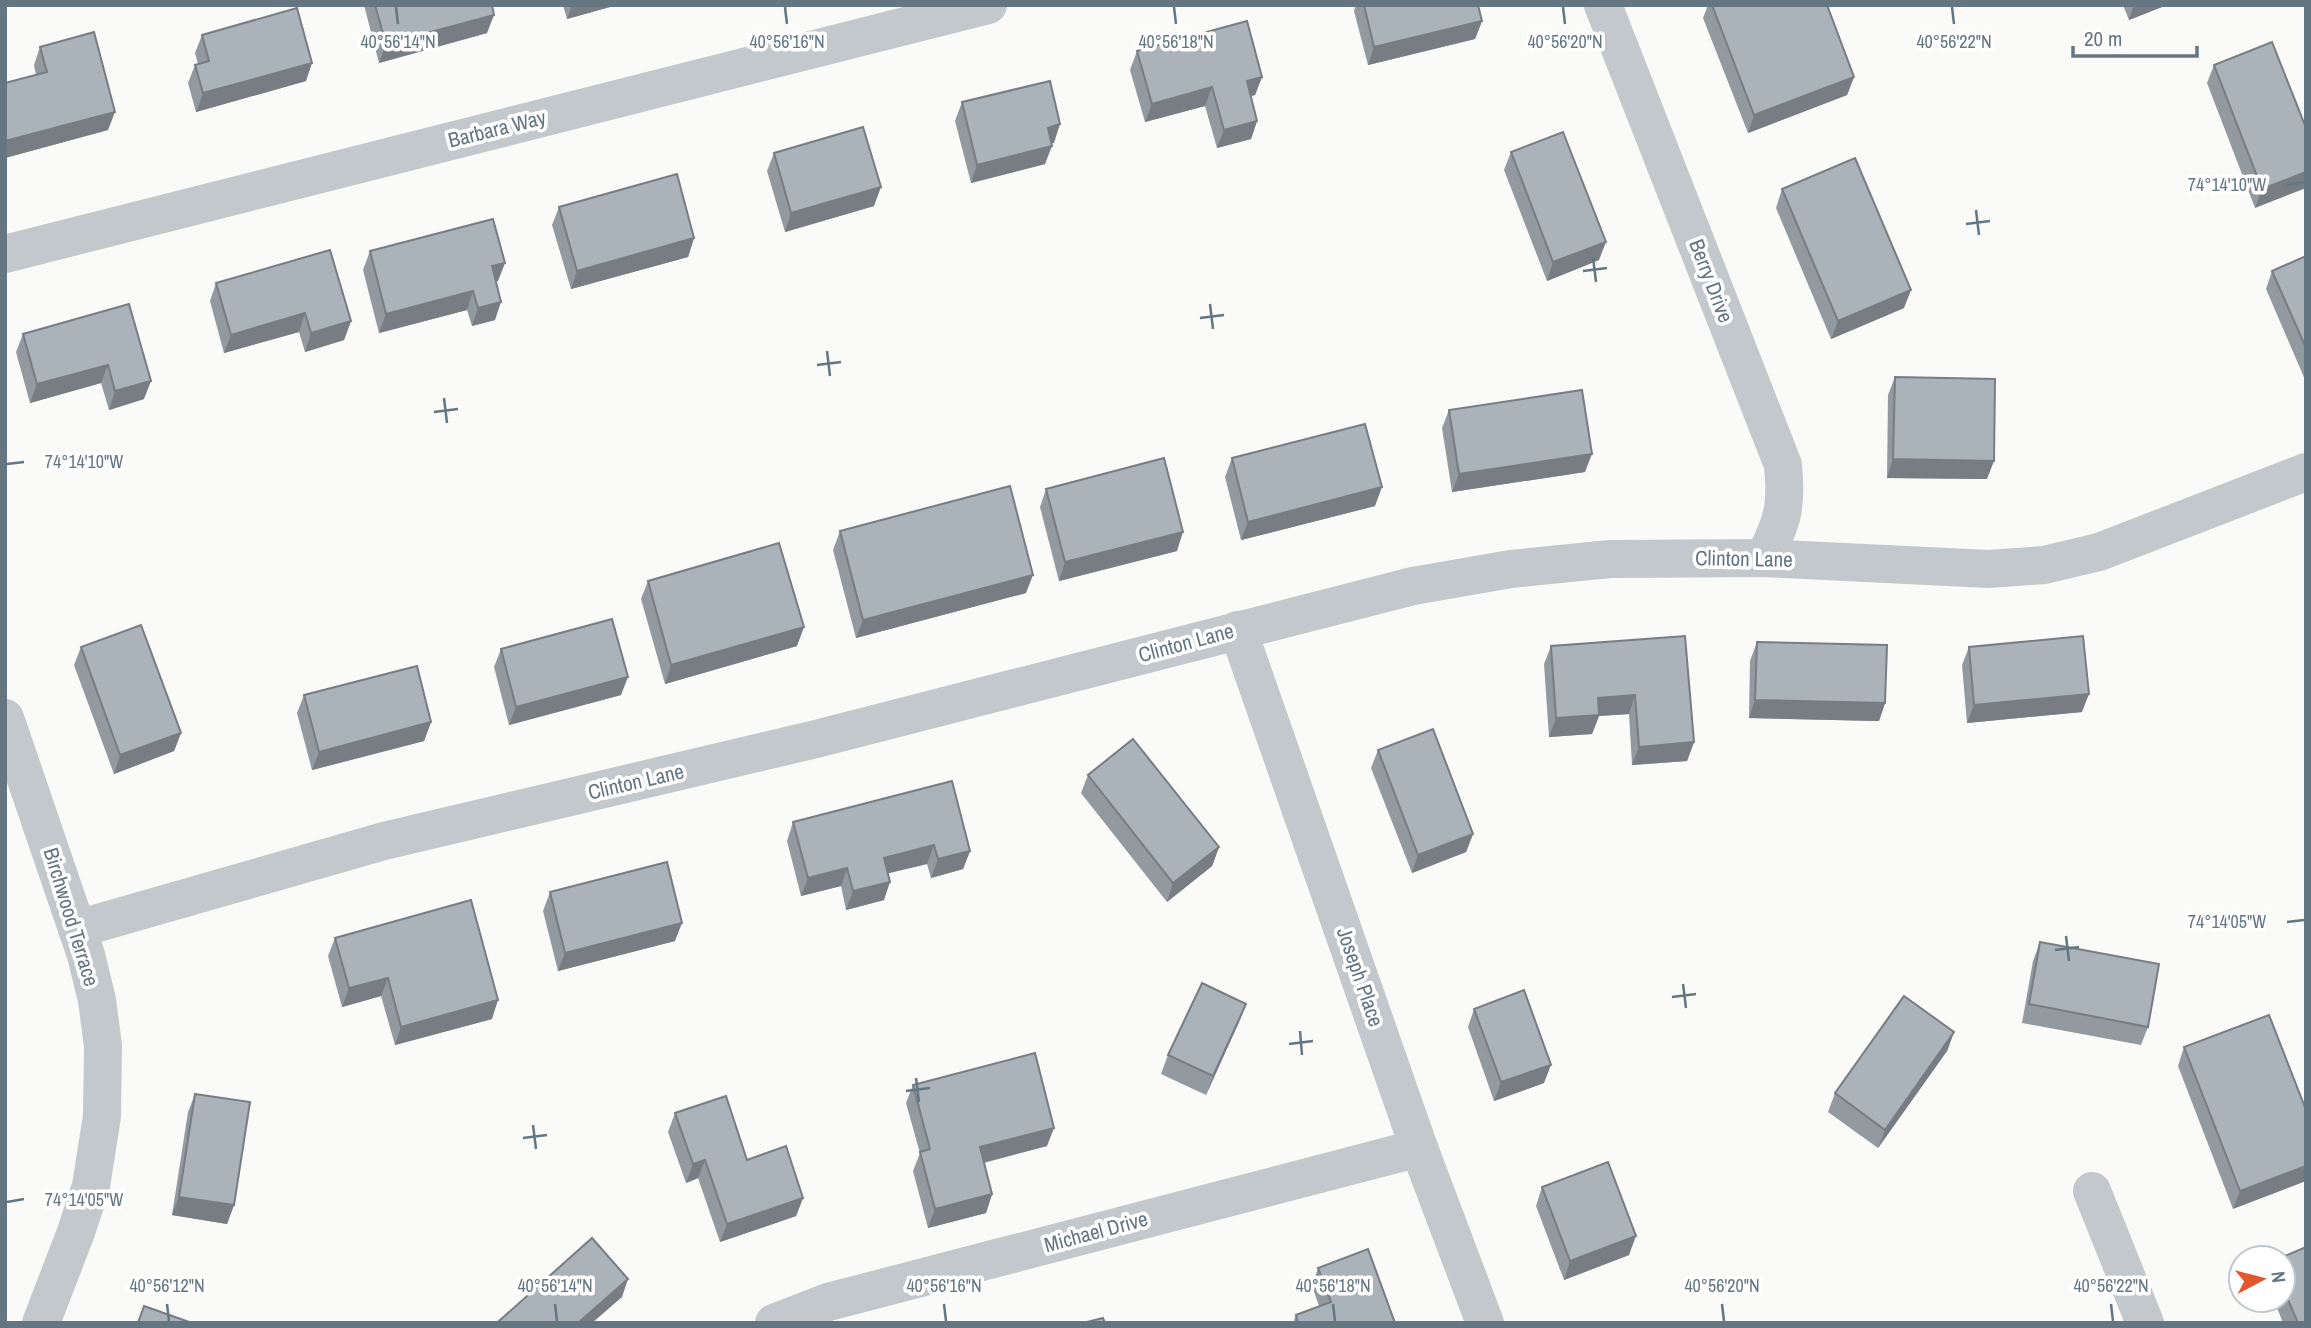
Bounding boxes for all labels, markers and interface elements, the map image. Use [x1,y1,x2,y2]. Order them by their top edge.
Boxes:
scale bar [2073,14,2197,58]
text: 20 m [2084,24,2122,53]
text: 40°56'14"N [360,29,436,54]
text: 40°56'16"N [749,29,825,54]
text: 40°56'18"N [1138,29,1214,54]
text: 40°56'20"N [1527,29,1603,54]
text: 40°56'22"N [1916,29,1992,54]
street label: Barbara Way [445,102,549,155]
text: 74°14'10"W [2188,172,2266,197]
street label: Berry Drive [1682,235,1741,327]
text: 74°14'10"W [45,449,123,474]
street label: Clinton Lane [1695,543,1793,574]
street label: Clinton Lane [1135,616,1237,669]
street label: Clinton Lane [585,756,687,807]
street label: Birchwood Terrace [37,844,106,990]
text: 74°14'05"W [2188,909,2266,934]
street label: Joseph Place [1330,923,1391,1030]
text: 74°14'05"W [45,1187,123,1212]
street label: Michael Drive [1041,1204,1151,1259]
north arrow [2227,1244,2297,1314]
text: N [2265,1270,2292,1284]
text: 40°56'12"N [129,1273,205,1298]
text: 40°56'14"N [517,1273,593,1298]
text: 40°56'16"N [906,1273,982,1298]
text: 40°56'18"N [1295,1273,1371,1298]
text: 40°56'20"N [1684,1273,1760,1298]
text: 40°56'22"N [2073,1273,2149,1298]

